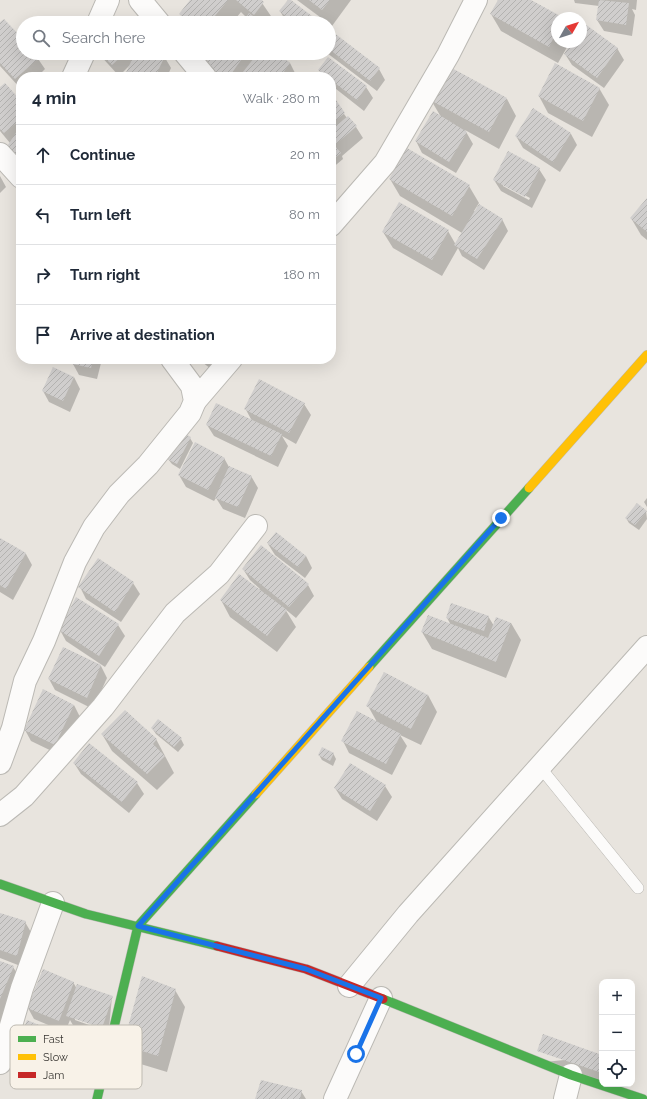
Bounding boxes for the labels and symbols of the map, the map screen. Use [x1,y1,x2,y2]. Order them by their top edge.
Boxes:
north arrow [551,12,587,48]
route end [492,509,510,527]
legend [10,1025,142,1089]
text: Fast [43,1033,64,1046]
route start [347,1045,365,1063]
text: Slow [43,1051,68,1064]
text: Jam [43,1069,64,1082]

